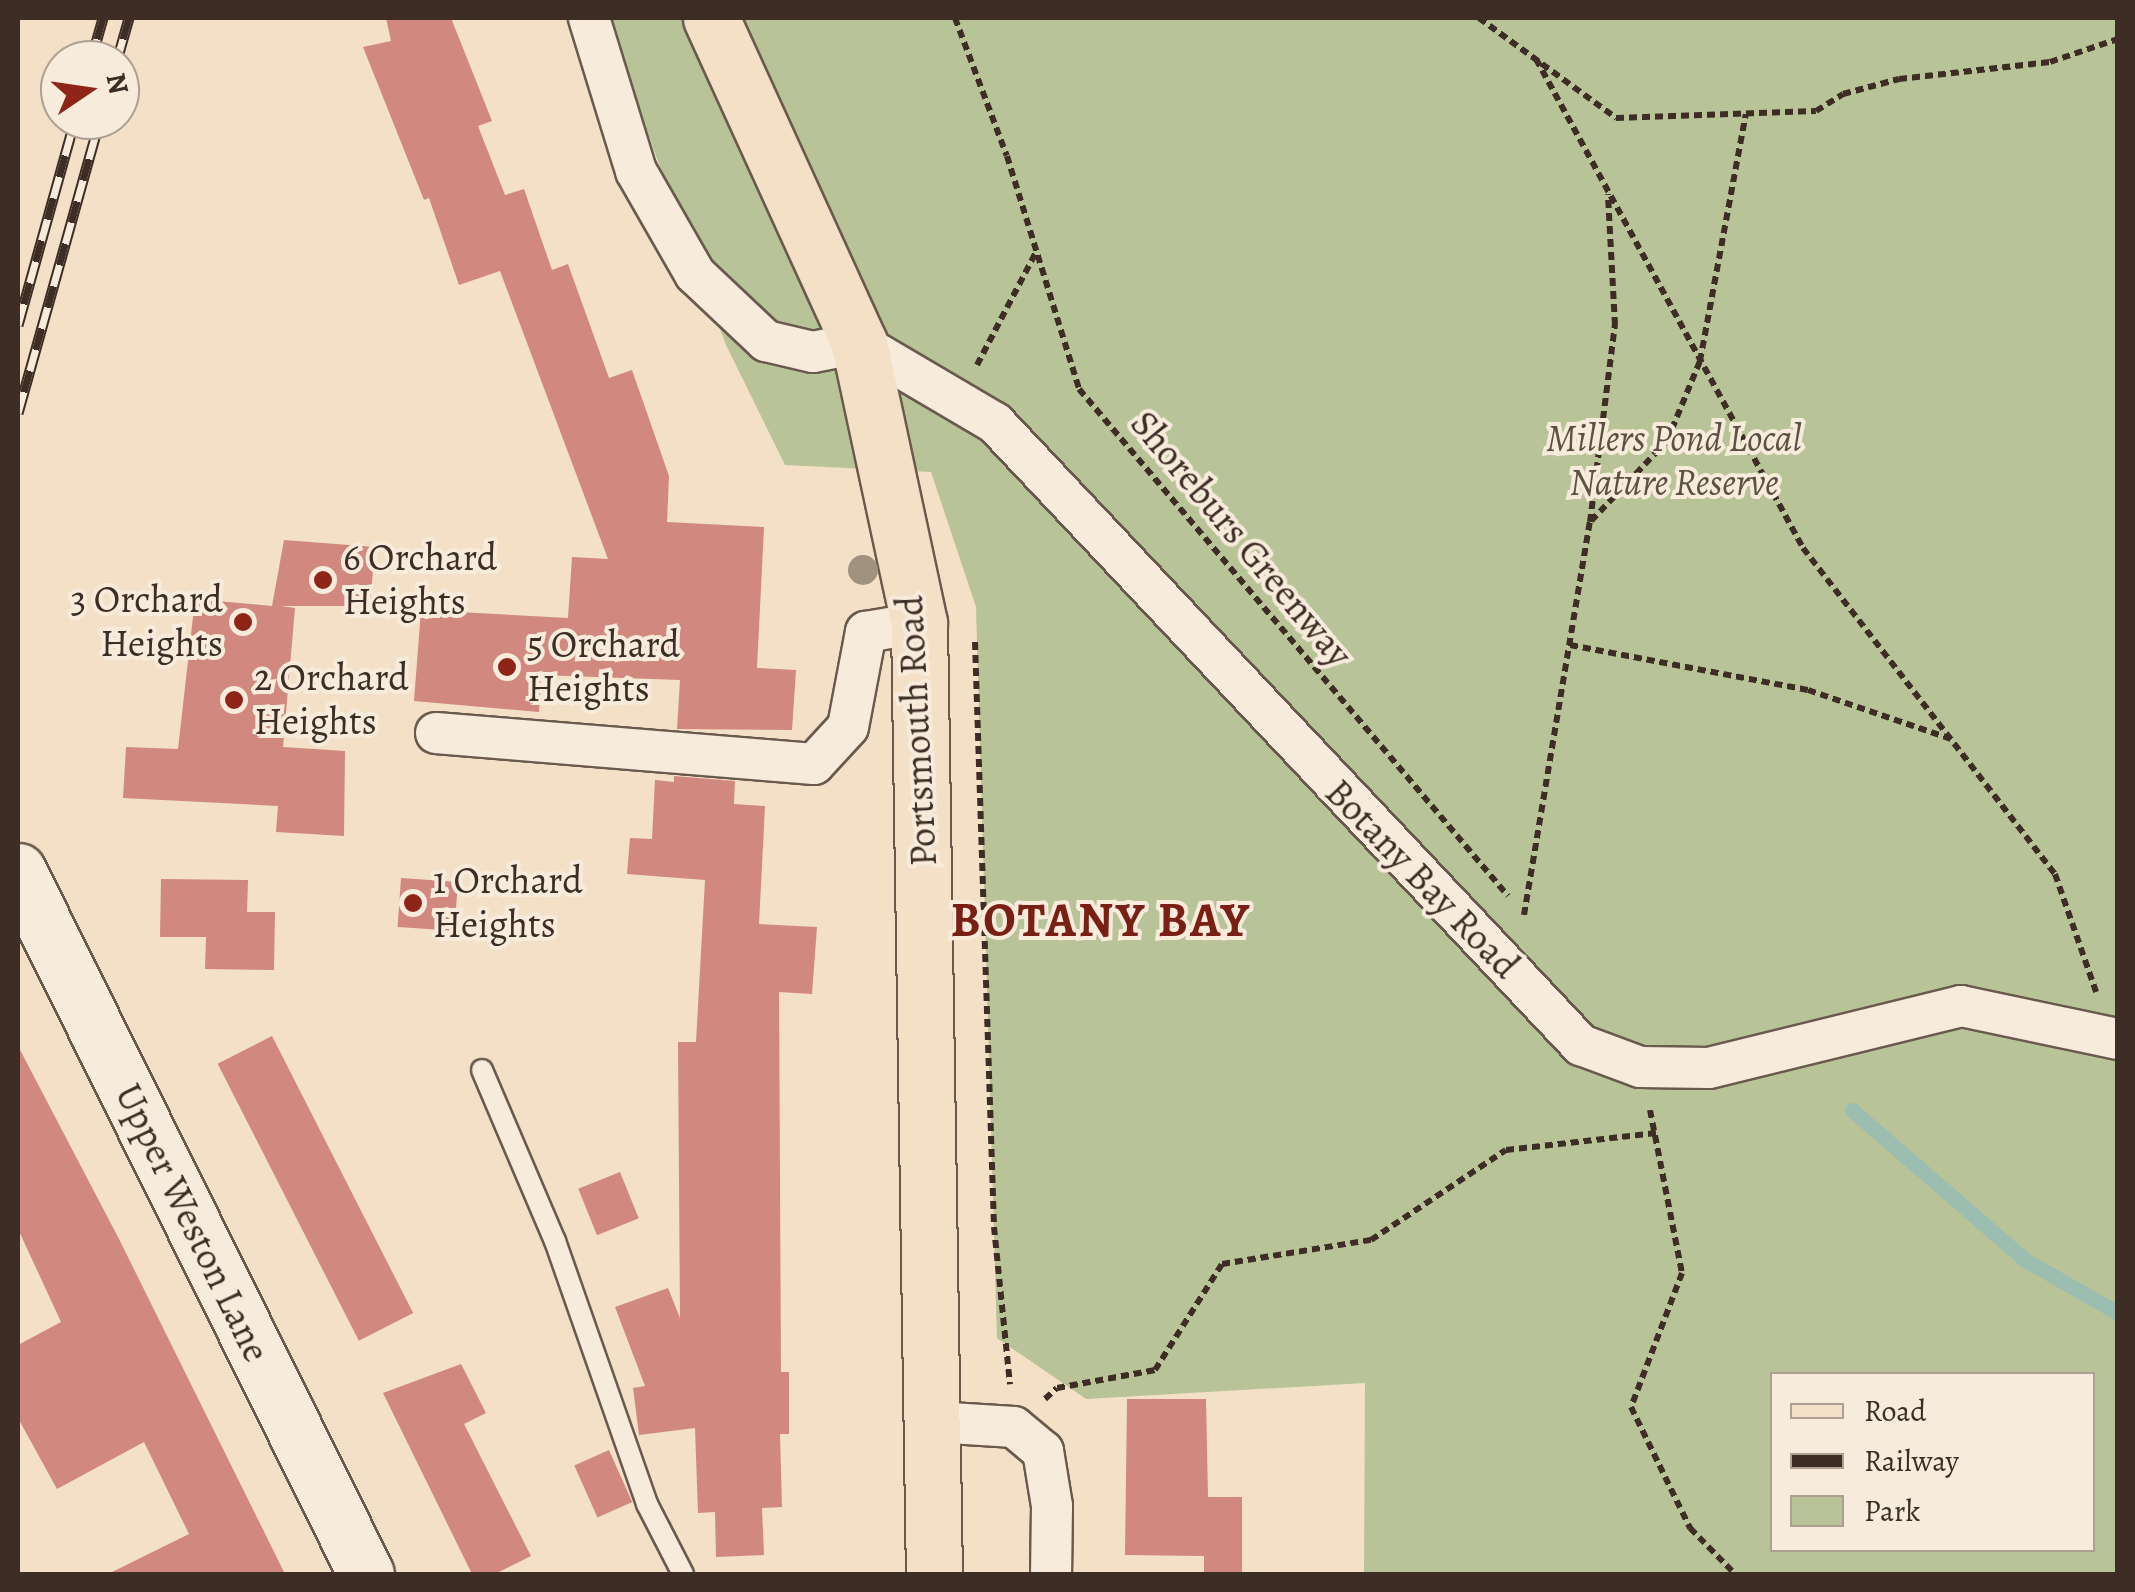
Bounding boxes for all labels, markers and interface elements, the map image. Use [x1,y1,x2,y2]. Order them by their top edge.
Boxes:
north arrow [40,40,140,140]
text: N [96,69,138,98]
street label: Shoreburs Greenway [1121,402,1361,676]
park label: Millers Pond Local Nature Reserve [1546,416,1802,506]
place label: 6 Orchard Heights [343,535,497,624]
marker: 6 Orchard Heights [312,569,334,591]
place label: 3 Orchard Heights [71,577,223,666]
street label: Portsmouth Road [887,594,947,868]
marker: 3 Orchard Heights [232,611,254,633]
place label: 5 Orchard Heights [527,622,680,712]
place label: 2 Orchard Heights [254,655,409,744]
marker: 5 Orchard Heights [496,656,518,678]
marker: 2 Orchard Heights [223,689,245,711]
street label: Botany Bay Road [1316,770,1528,988]
place label: 1 Orchard Heights [433,858,583,948]
marker: 1 Orchard Heights [402,892,424,914]
district label: BOTANY BAY [951,892,1251,950]
street label: Upper Weston Lane [105,1076,279,1370]
legend [1770,1372,2095,1552]
text: Road [1864,1391,1926,1431]
text: Railway [1864,1441,1959,1481]
text: Park [1864,1491,1920,1531]

